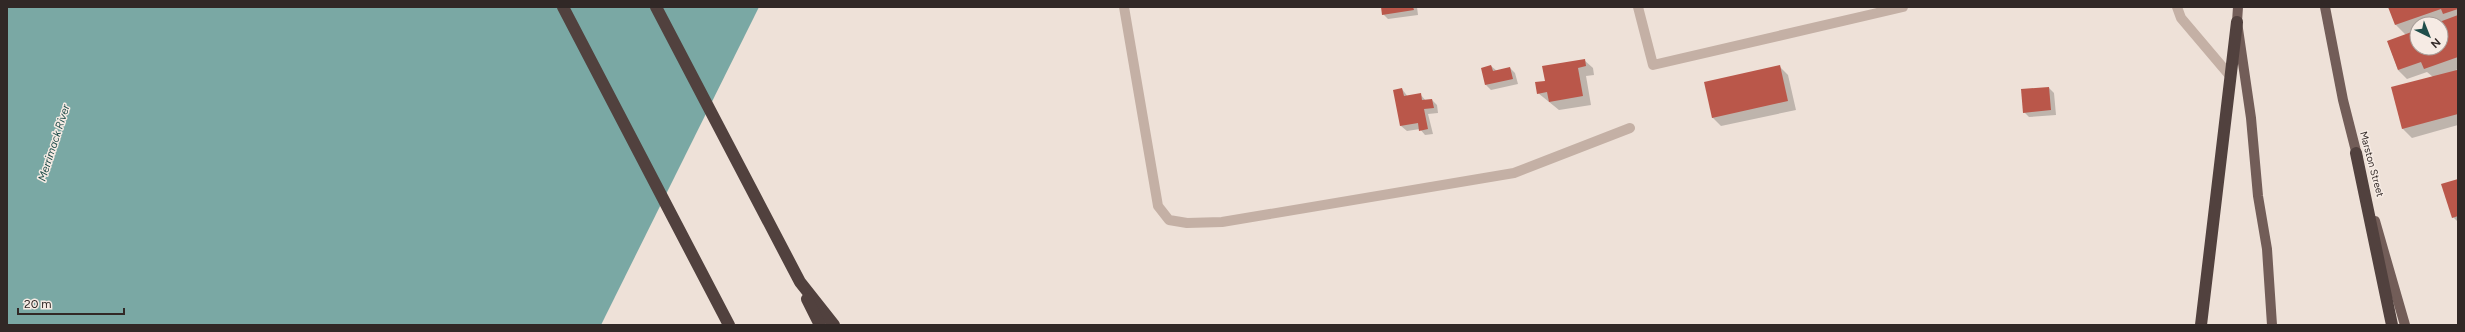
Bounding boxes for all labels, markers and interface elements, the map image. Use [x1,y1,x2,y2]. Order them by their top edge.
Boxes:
north arrow [2409,16,2449,56]
text: N [2428,35,2443,51]
water label: Merrimack River [35,102,73,183]
street label: Marston Street [2357,130,2387,198]
scale bar [18,290,124,316]
text: 20 m [24,297,52,311]

